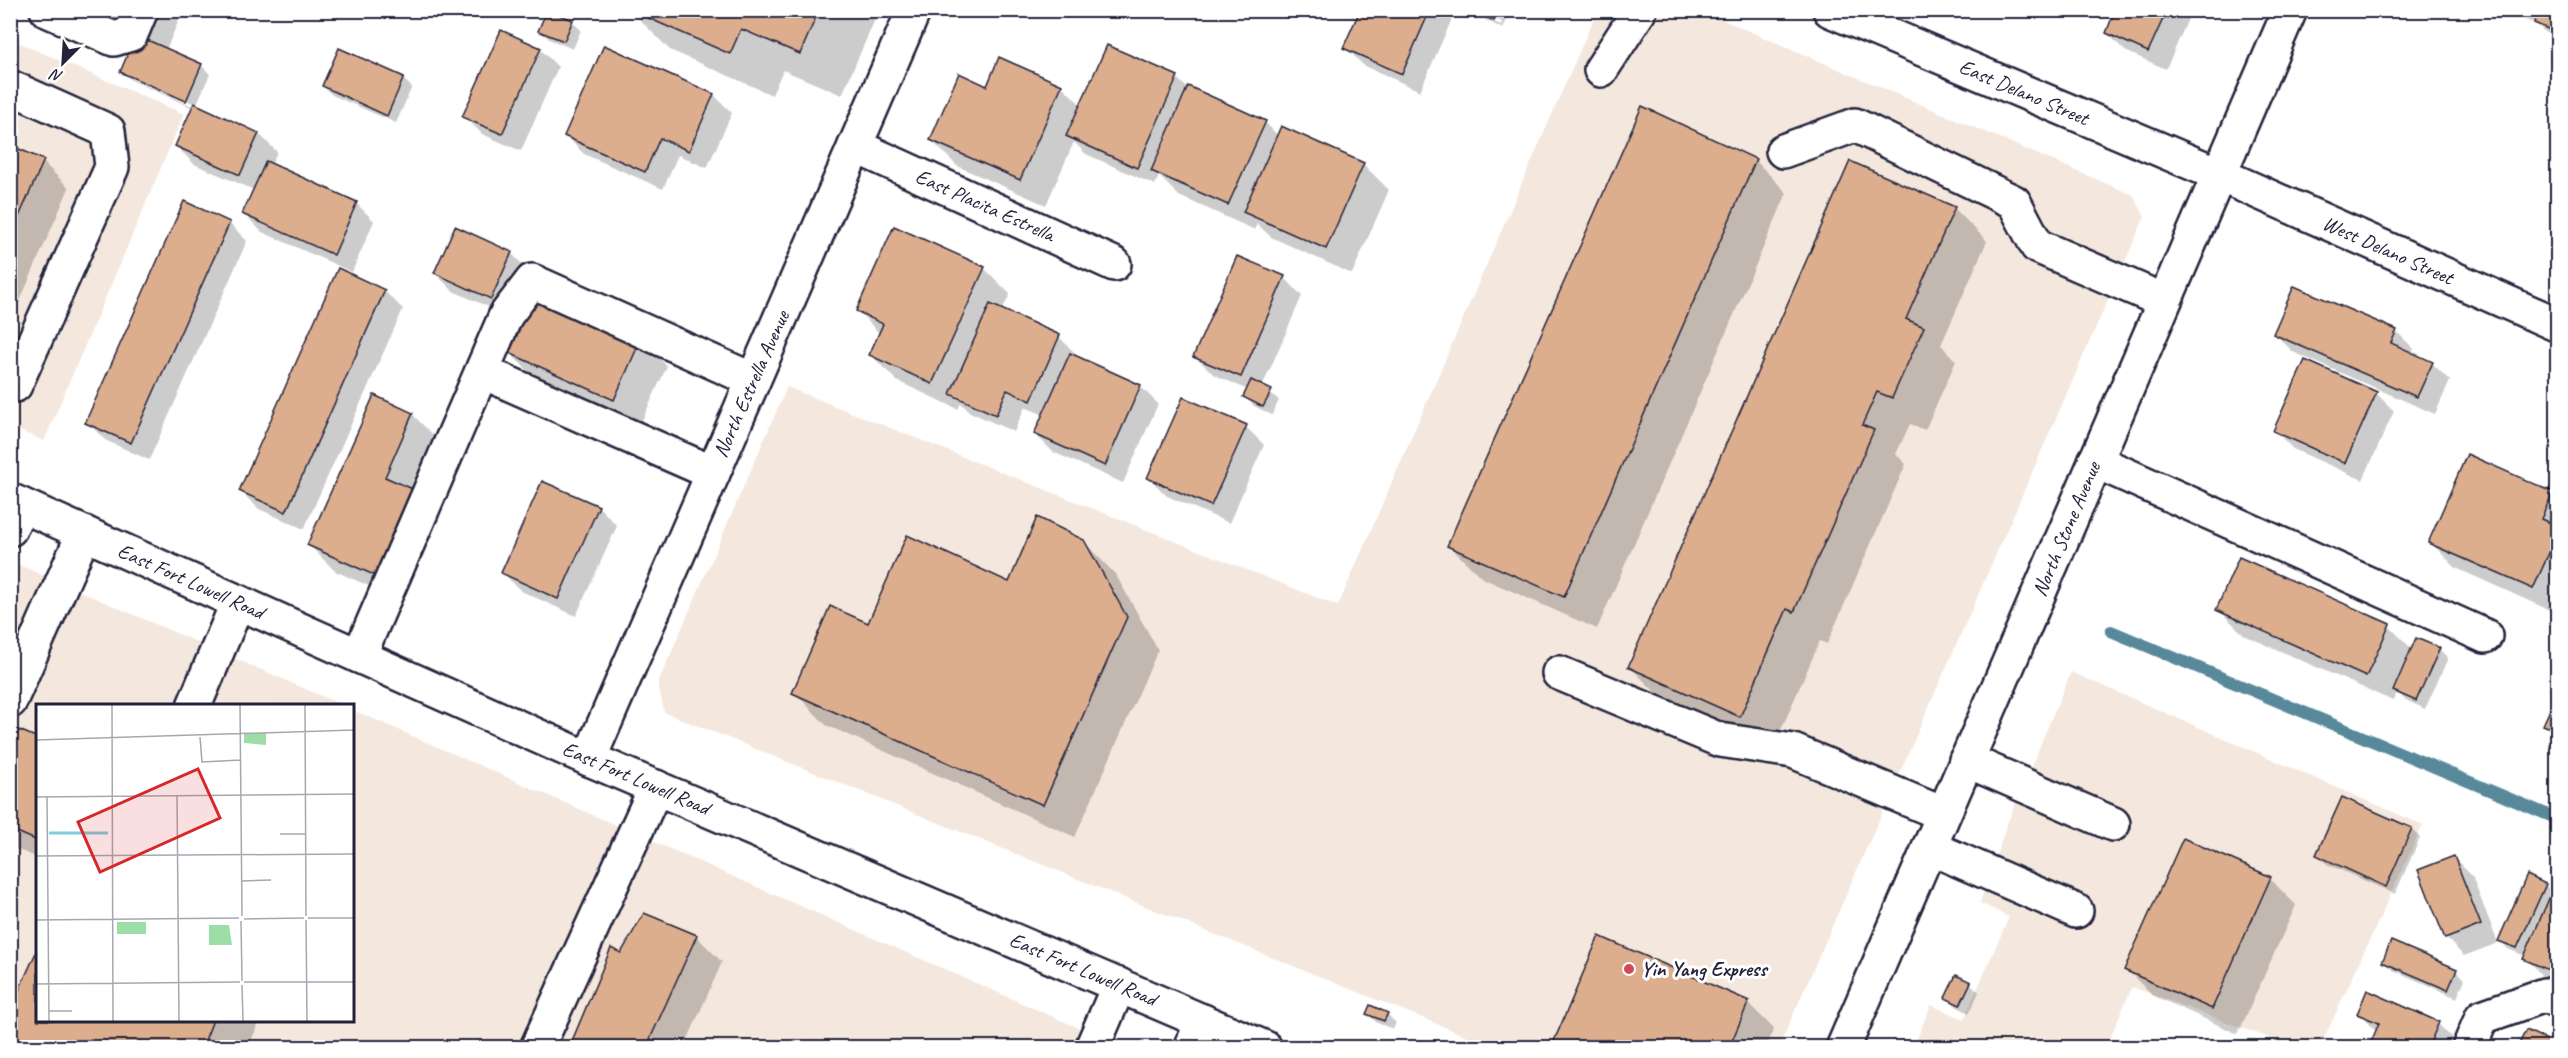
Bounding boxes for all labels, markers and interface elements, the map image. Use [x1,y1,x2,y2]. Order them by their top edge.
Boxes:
north arrow [33,33,93,93]
street label: East Delano Street [1955,53,2094,132]
text: N [46,63,66,87]
street label: East Placita Estrella [912,163,1061,248]
street label: West Delano Street [2319,210,2459,291]
street label: North Estrella Avenue [707,306,795,461]
street label: North Stone Avenue [2026,457,2106,600]
street label: East Fort Lowell Road [114,537,271,626]
inset map [36,704,354,1022]
street label: East Fort Lowell Road [559,735,717,822]
street label: East Fort Lowell Road [1006,926,1164,1013]
place label: Yin Yang Express [1641,956,1769,982]
marker: Yin Yang Express [1622,962,1636,976]

